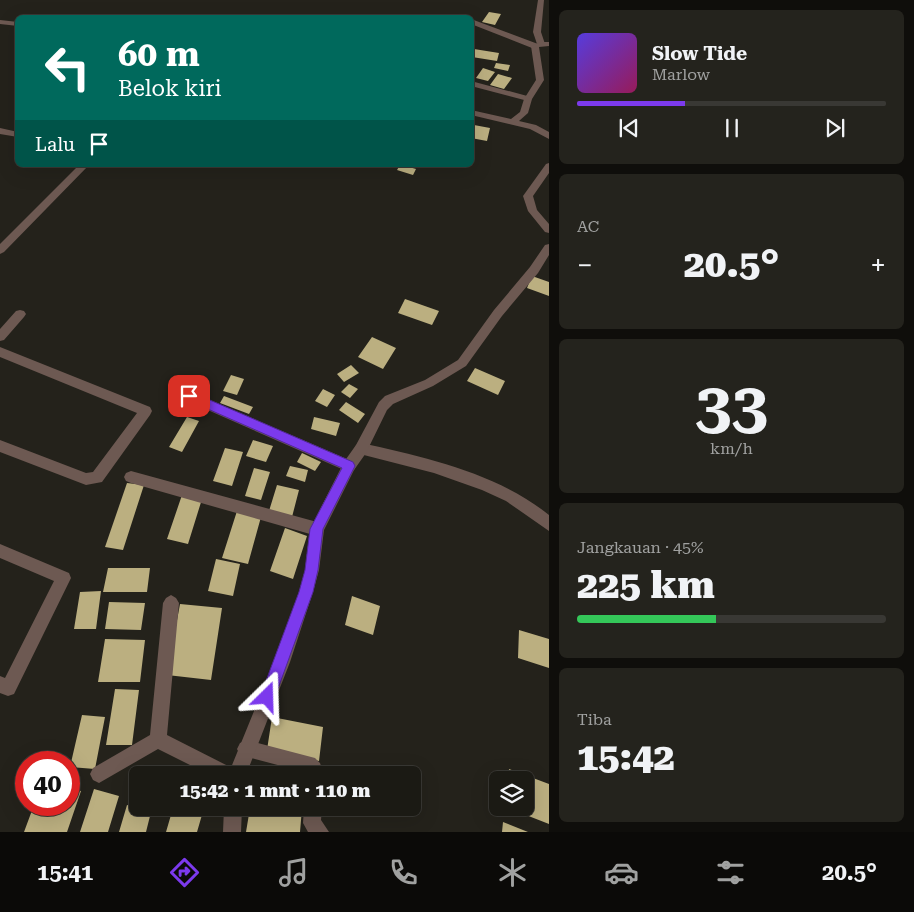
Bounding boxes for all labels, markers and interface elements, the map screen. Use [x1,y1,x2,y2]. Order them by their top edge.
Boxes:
text: 60 m [118,34,200,75]
icon: left [35,35,100,100]
text: Slow Tide [652,42,747,65]
text: Marlow [652,65,710,84]
text: Belok kiri [118,76,222,101]
icon: previous [615,114,643,142]
icon: pause [718,114,746,142]
icon: next [821,114,849,142]
icon: arrive [85,130,113,158]
text: Lalu [35,133,75,156]
text: AC [577,217,599,236]
text: 20.5° [684,242,779,286]
text: − [577,249,593,282]
text: + [870,249,886,282]
text: 33 [695,368,768,444]
pin [168,375,210,417]
icon: arrive [175,382,203,410]
text: km/h [710,439,753,458]
text: Jangkauan · 45% [577,538,703,557]
text: 225 km [577,563,715,607]
position arrow [240,670,292,722]
text: Tiba [577,710,612,729]
text: 15:42 [577,735,675,779]
speed limit sign: 40 [15,751,80,816]
map controls [489,771,534,816]
button: layers [489,771,534,816]
text: 15:42 · 1 mnt · 110 m [179,779,371,802]
icon: directions [167,855,202,890]
icon: music [276,855,311,890]
icon: phone [386,855,421,890]
icon: climate [495,855,530,890]
icon: car [604,855,639,890]
icon: filters [713,855,748,890]
text: 15:41 [37,860,93,885]
text: 20.5° [822,860,877,885]

